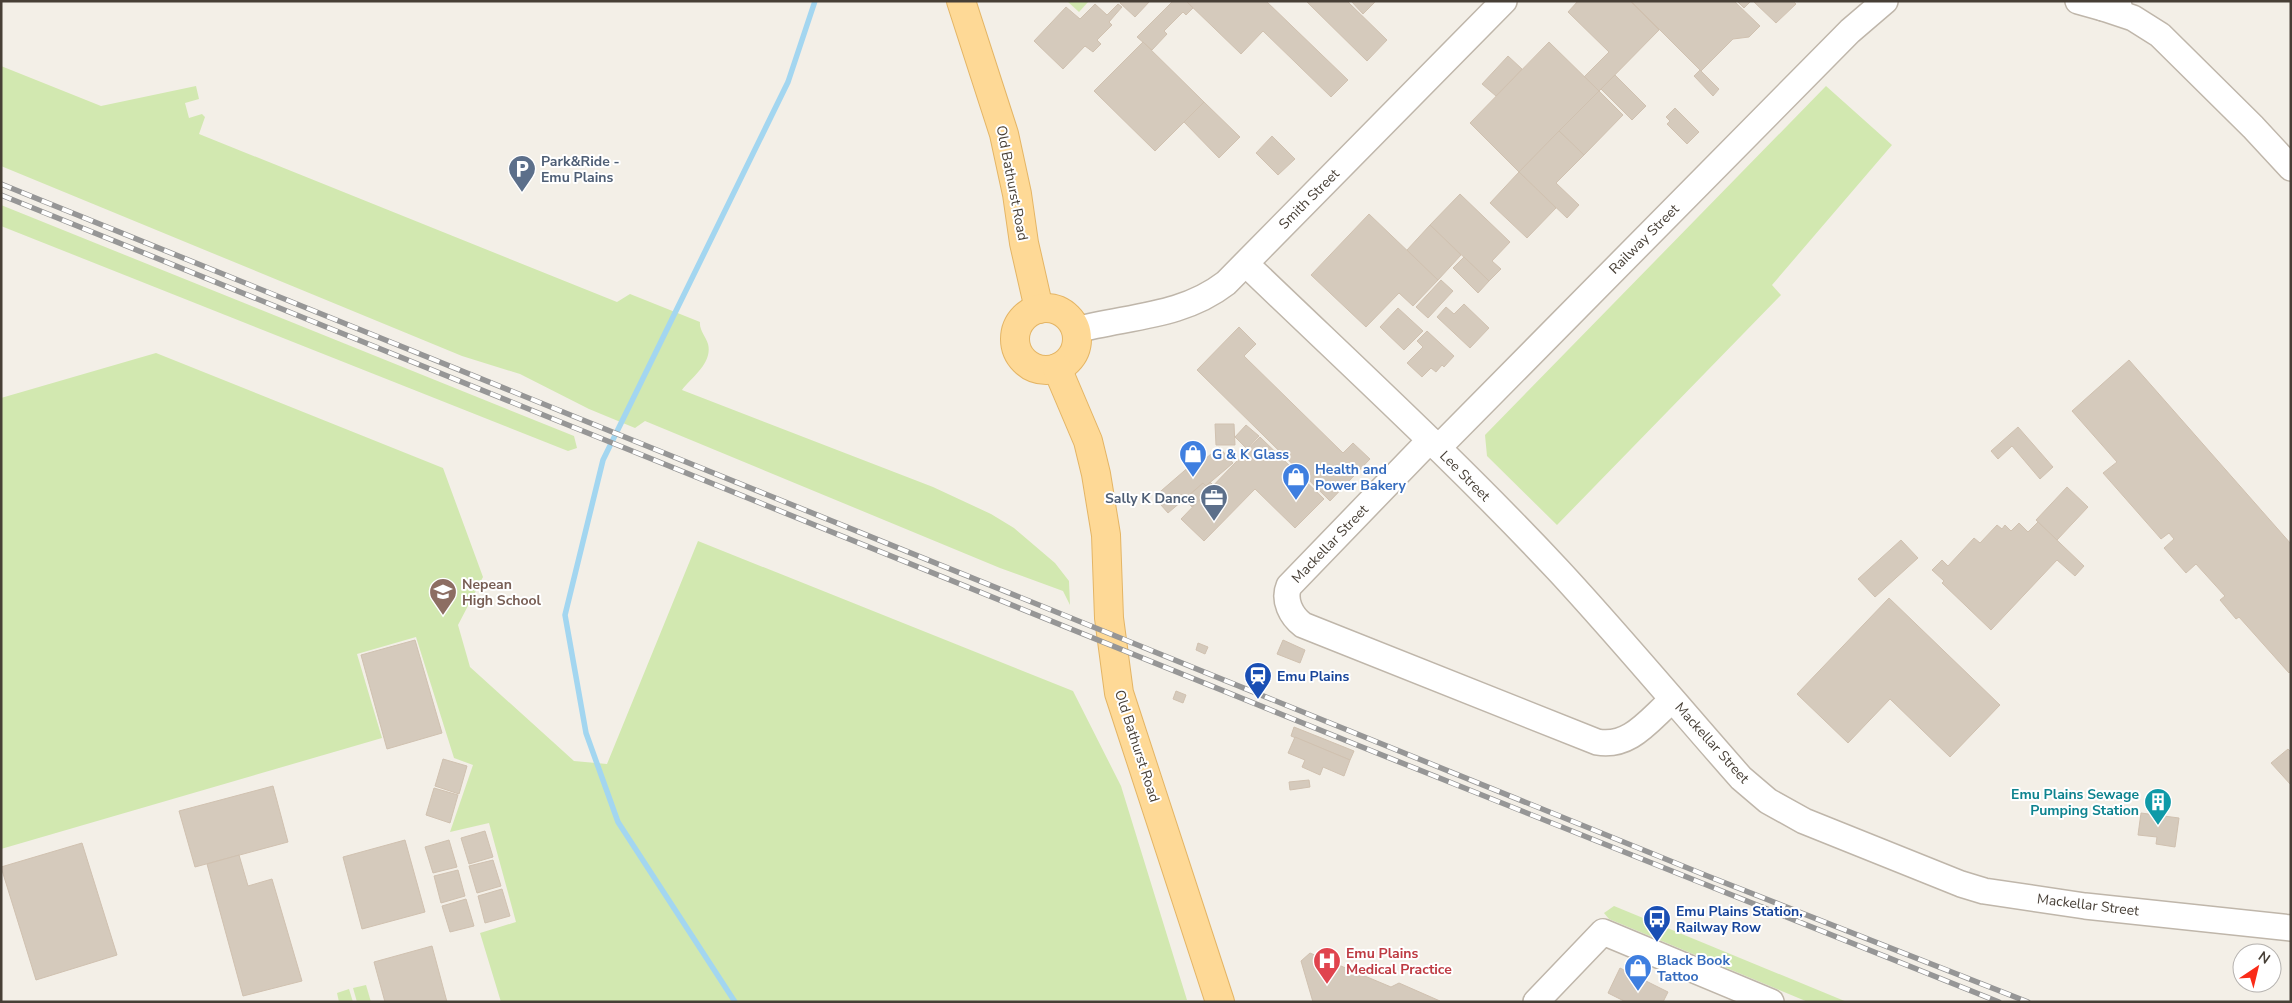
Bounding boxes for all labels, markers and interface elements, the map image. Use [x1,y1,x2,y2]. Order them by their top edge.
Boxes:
street label: Old Bathurst Road [992,124,1032,242]
place label: Park&Ride - Emu Plains [541,152,620,187]
parking icon: Park&Ride - Emu Plains [507,154,537,193]
street label: Smith Street [1275,164,1344,233]
street label: Railway Street [1605,200,1683,278]
shop icon: G & K Glass [1178,439,1208,478]
place label: G & K Glass [1212,445,1289,464]
street label: Lee Street [1436,447,1494,505]
place label: Health and Power Bakery [1315,460,1407,495]
shop icon: Health and Power Bakery [1281,462,1311,501]
office icon: Sally K Dance [1199,483,1229,522]
place label: Sally K Dance [1105,489,1195,508]
street label: Mackellar Street [1288,500,1373,588]
place label: Nepean High School [462,575,542,610]
school or university icon: Nepean High School [428,577,458,616]
station icon: Emu Plains [1243,661,1273,700]
place label: Emu Plains [1277,667,1350,686]
street label: Old Bathurst Road [1110,688,1164,804]
street label: Mackellar Street [1671,698,1753,788]
place label: Emu Plains Sewage Pumping Station [2011,785,2139,820]
building icon: Emu Plains Sewage Pumping Station [2143,787,2173,826]
street label: Mackellar Street [2036,889,2140,921]
place label: Emu Plains Station, Railway Row [1676,902,1803,937]
bus stop icon: Emu Plains Station, Railway Row [1642,904,1672,943]
north arrow [2232,943,2282,993]
place label: Emu Plains Medical Practice [1346,944,1452,979]
hospital icon: Emu Plains Medical Practice [1312,946,1342,985]
text: N [2254,947,2274,969]
place label: Black Book Tattoo [1657,951,1730,986]
shop icon: Black Book Tattoo [1623,953,1653,992]

